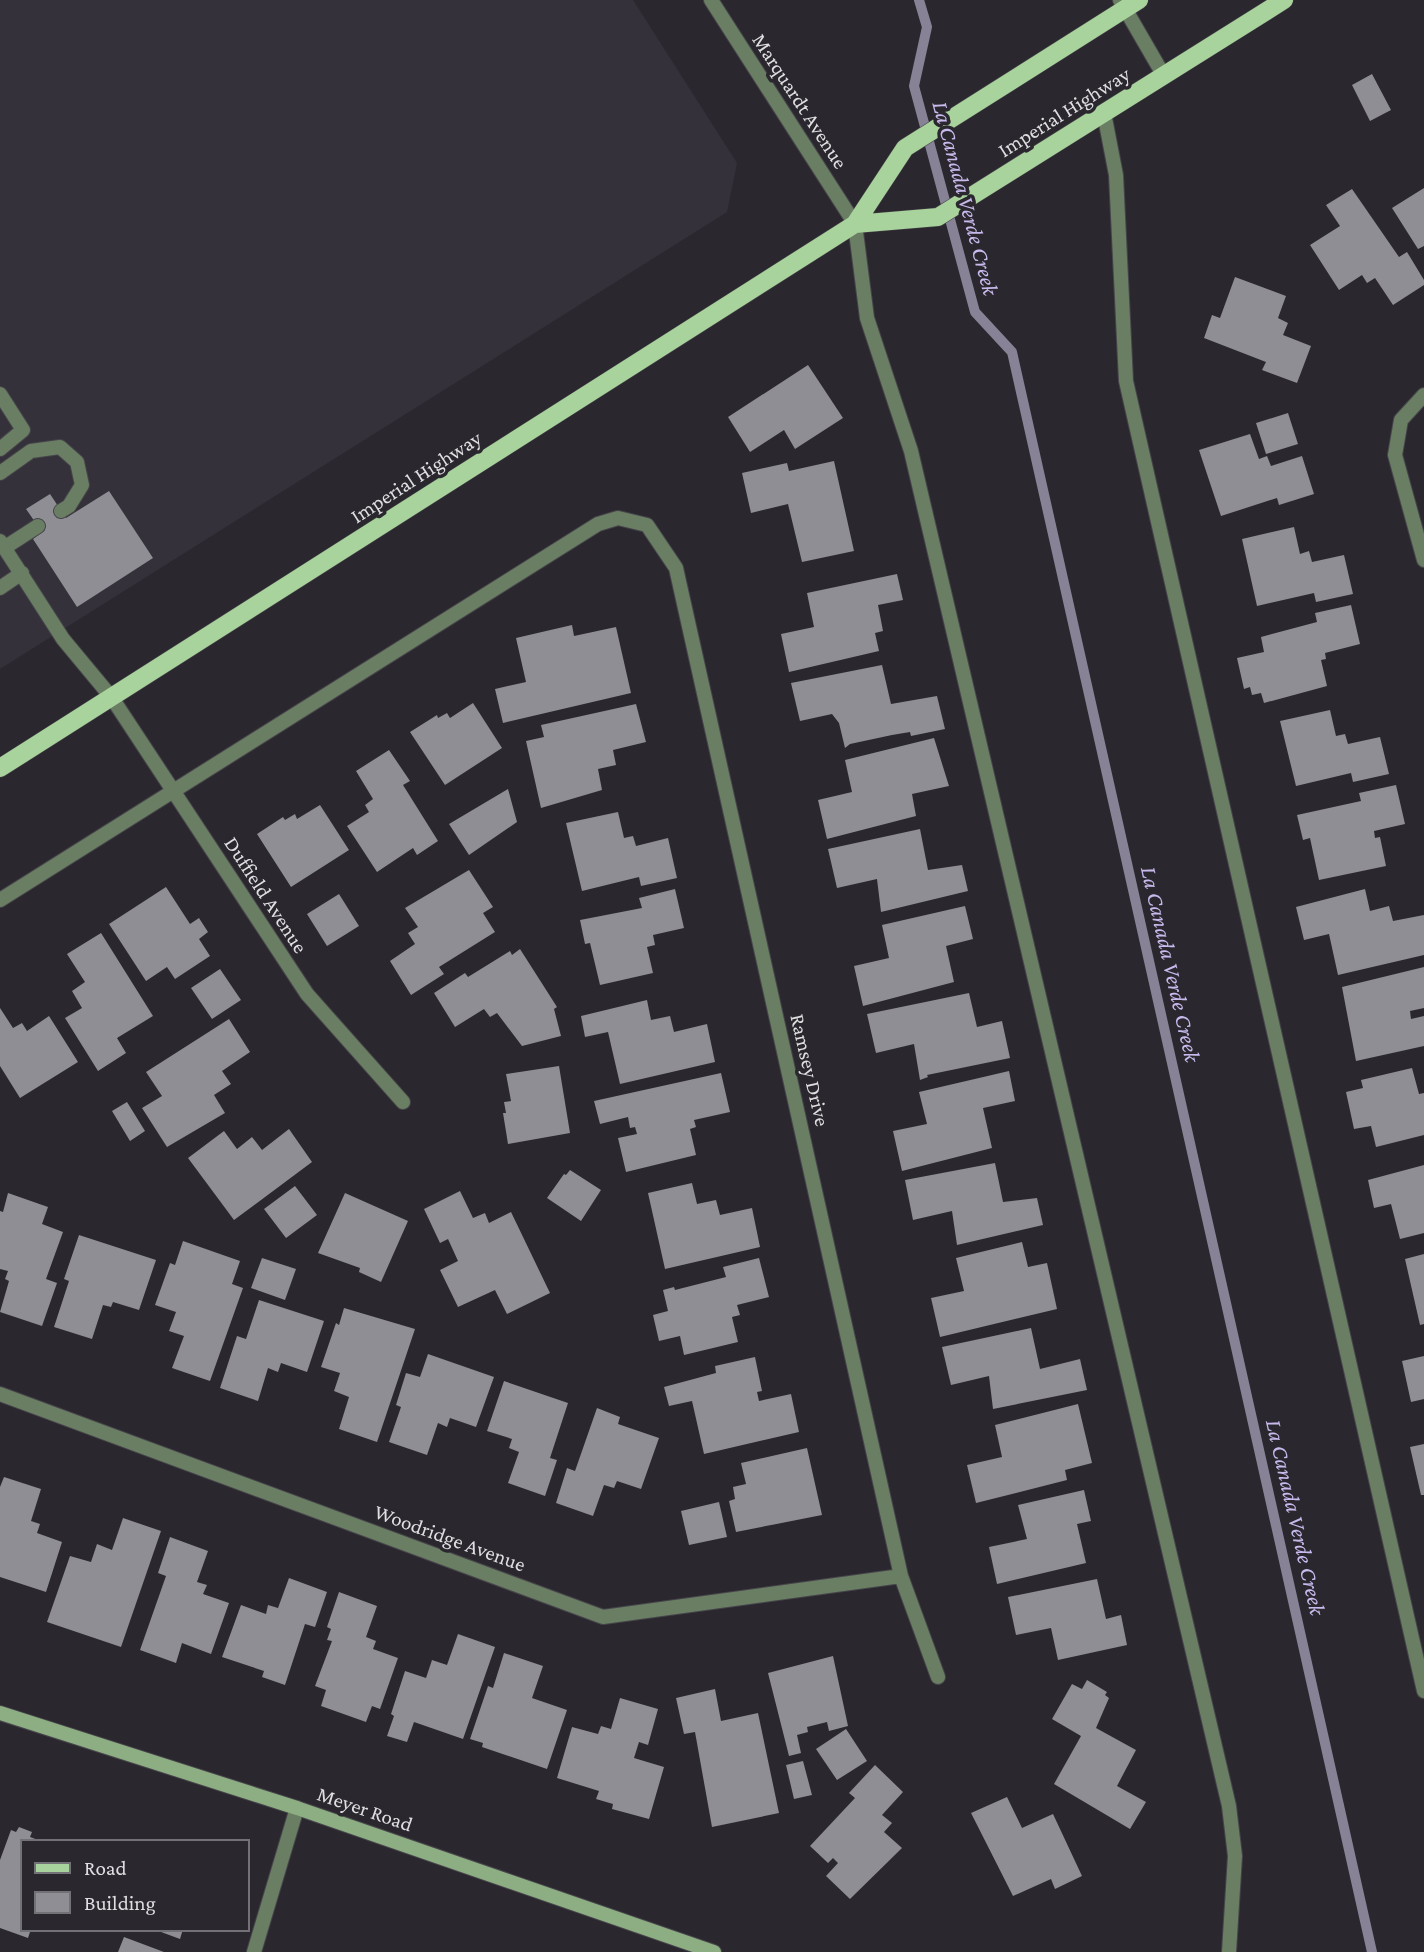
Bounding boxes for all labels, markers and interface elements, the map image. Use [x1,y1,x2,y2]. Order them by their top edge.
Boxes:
street label: Marquardt Avenue [747,29,853,173]
street label: Imperial Highway [994,62,1135,162]
water label: La Canada Verde Creek [928,98,1005,299]
street label: Imperial Highway [346,426,486,528]
street label: Duffield Avenue [219,832,313,958]
water label: La Canada Verde Creek [1136,864,1206,1065]
street label: Ramsey Drive [785,1011,835,1129]
water label: La Canada Verde Creek [1261,1417,1331,1618]
street label: Woodridge Avenue [371,1499,529,1577]
street label: Meyer Road [314,1781,416,1837]
legend [21,1840,248,1931]
text: Road [84,1856,127,1880]
text: Building [84,1891,156,1915]

